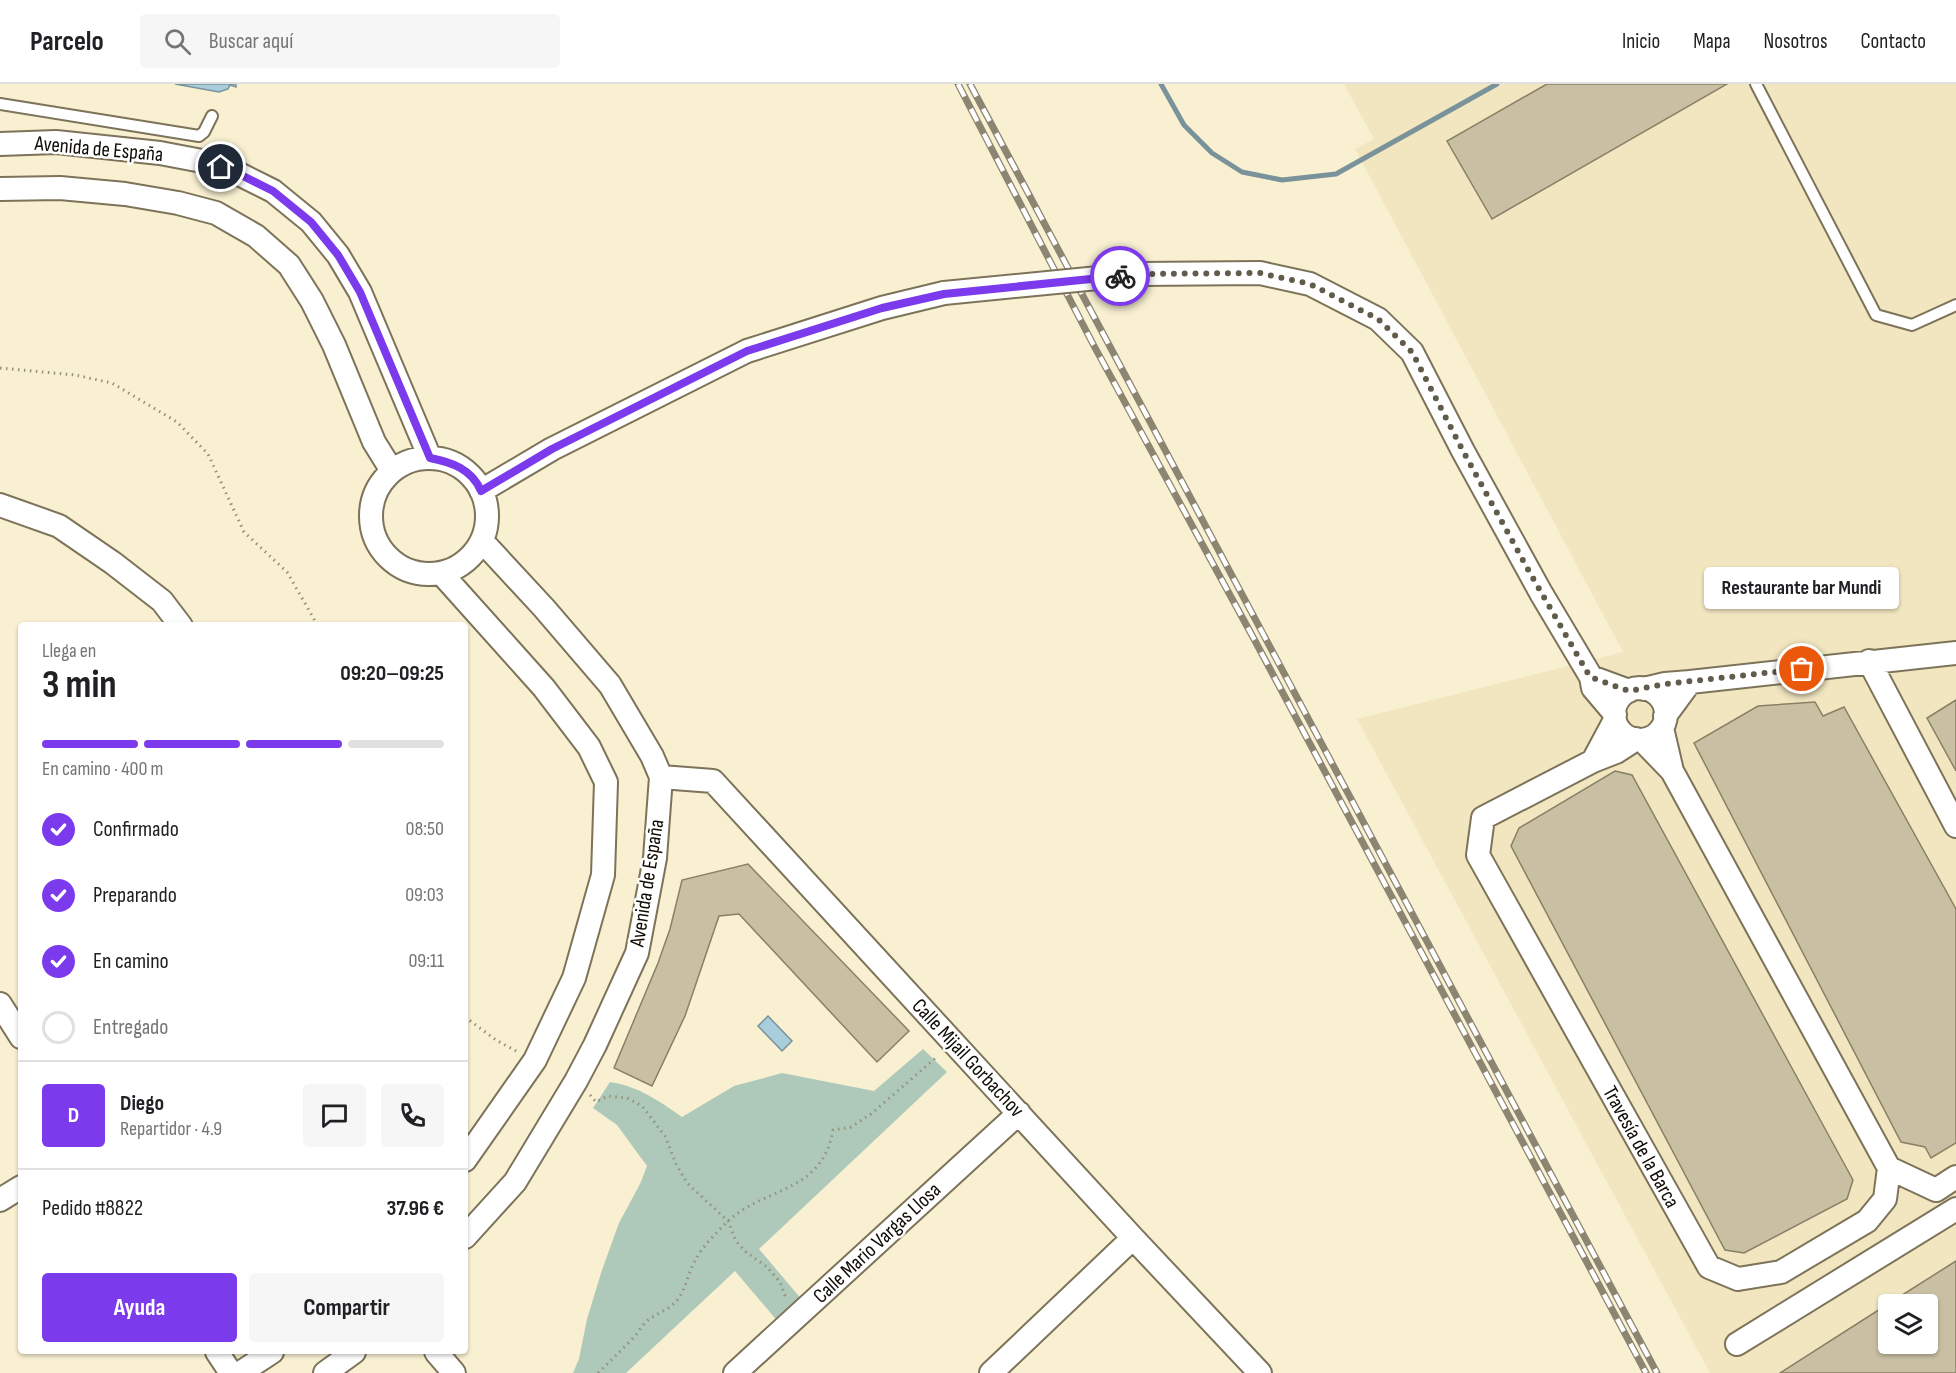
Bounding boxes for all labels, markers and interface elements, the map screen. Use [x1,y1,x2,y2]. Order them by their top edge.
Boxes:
search box [140,14,560,68]
text: Parcelo [30,25,104,58]
icon: search [161,25,194,58]
text: Buscar aquí [209,28,293,55]
text: Inicio [1622,29,1660,54]
text: Mapa [1693,29,1731,54]
text: Nosotros [1764,29,1828,54]
text: Contacto [1861,29,1926,54]
street label: Avenida de España [33,131,164,167]
pin [195,141,246,192]
icon: home [204,150,237,183]
courier [1090,246,1150,306]
icon: bike [1104,260,1137,293]
callout: Restaurante bar Mundi [1704,567,1900,609]
text: Restaurante bar Mundi [1722,576,1881,600]
text: Llega en [42,639,96,663]
pin [1776,643,1827,694]
icon: bag [1785,652,1818,685]
text: 09:20–09:25 [340,660,444,687]
text: 3 min [42,662,117,709]
text: En camino · 400 m [42,757,163,781]
icon: check [42,813,75,846]
text: Confirmado [93,816,179,843]
text: 08:50 [406,817,444,841]
street label: Avenida de España [624,817,669,950]
icon: check [42,879,75,912]
text: Preparando [93,882,177,909]
text: 09:03 [405,883,444,907]
icon: check [42,945,75,978]
text: En camino [93,948,169,975]
text: 09:11 [408,949,444,973]
street label: Calle Mijail Gorbachov [907,994,1029,1122]
text: Entregado [93,1014,168,1041]
street label: Travesía de la Barca [1597,1082,1685,1212]
button: chat [303,1084,366,1147]
button: phone [381,1084,444,1147]
text: Diego [120,1090,164,1117]
text: D [68,1102,79,1129]
text: Repartidor · 4.9 [120,1117,222,1141]
street label: Calle Mario Vargas Llosa [808,1177,946,1309]
text: Pedido #8822 [42,1195,143,1222]
text: 37.96 € [386,1195,444,1222]
button: Ayuda [42,1273,237,1342]
button: Compartir [249,1273,444,1342]
map controls [1878,1294,1938,1354]
button: layers [1878,1294,1938,1354]

